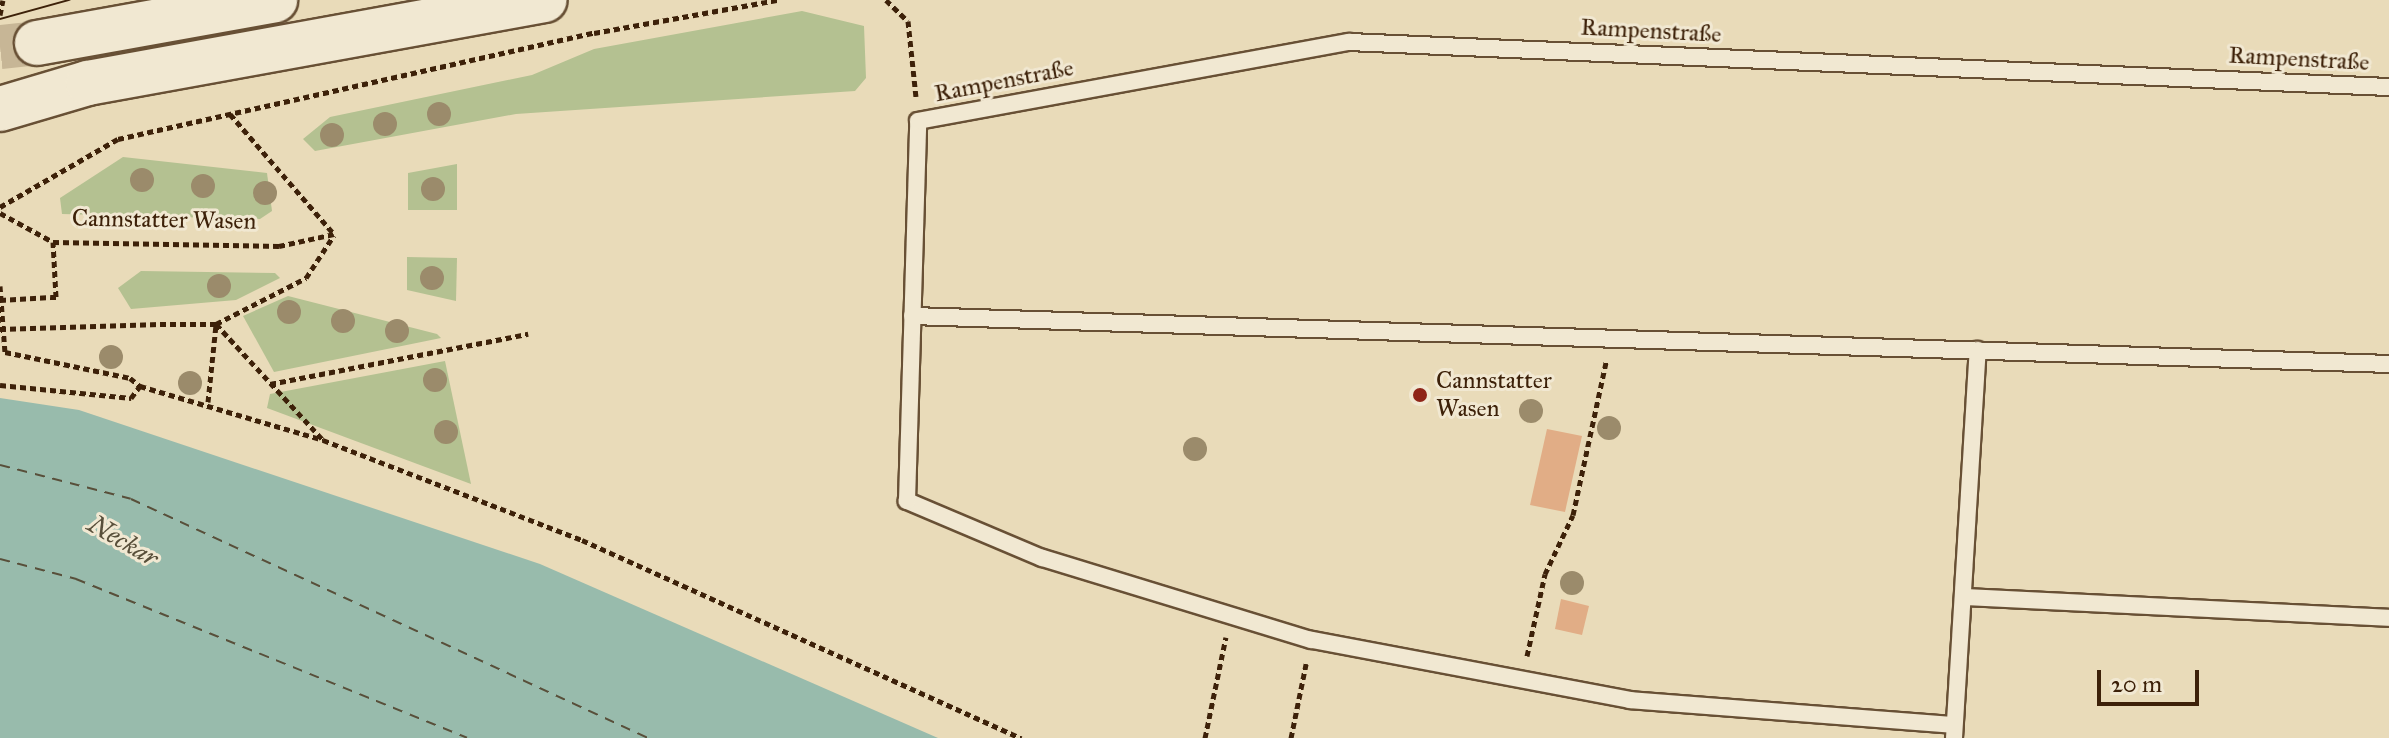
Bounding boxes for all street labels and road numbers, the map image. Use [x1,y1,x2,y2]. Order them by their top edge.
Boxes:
street label: Rampenstraße [1580,13,1722,49]
street label: Rampenstraße [2228,41,2370,77]
street label: Rampenstraße [932,53,1076,109]
street label: Cannstatter Wasen [72,204,256,236]

